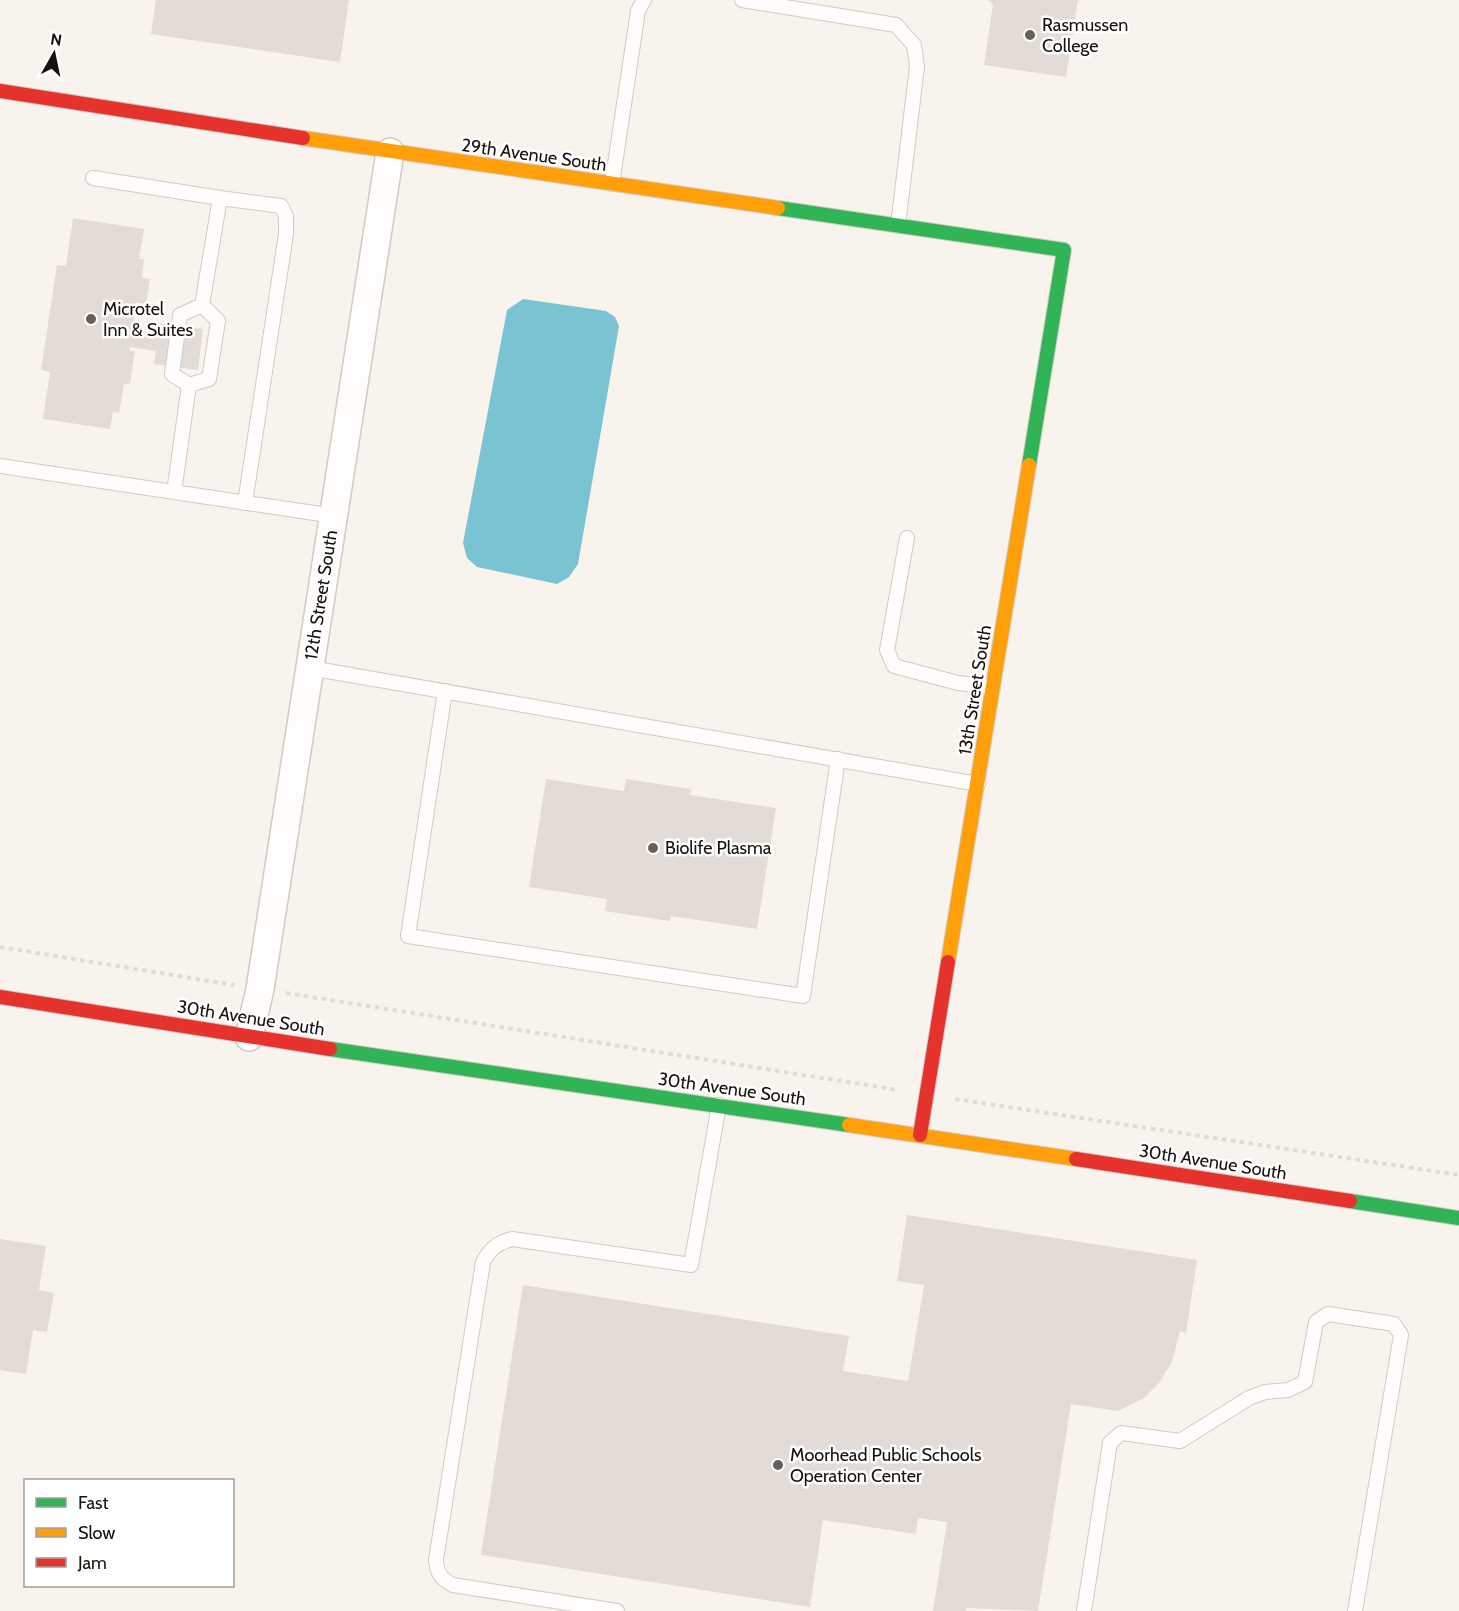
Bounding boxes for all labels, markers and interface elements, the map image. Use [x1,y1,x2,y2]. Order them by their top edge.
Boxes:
place label: Rasmussen College [1042,14,1128,57]
north arrow [24,24,84,84]
marker: Rasmussen College [1023,28,1037,42]
text: N [49,29,63,50]
street label: 29th Avenue South [460,134,608,176]
place label: Microtel Inn & Suites [103,298,193,341]
marker: Microtel Inn & Suites [84,312,98,326]
street label: 12th Street South [300,529,342,661]
street label: 13th Street South [954,623,996,757]
place label: Biolife Plasma [665,837,772,859]
marker: Biolife Plasma [646,841,660,855]
street label: 30th Avenue South [176,995,326,1041]
street label: 30th Avenue South [657,1068,807,1110]
street label: 30th Avenue South [1138,1139,1288,1185]
place label: Moorhead Public Schools Operation Center [790,1444,981,1487]
marker: Moorhead Public Schools Operation Center [771,1458,785,1472]
legend [24,1479,234,1587]
text: Fast [78,1492,109,1514]
text: Slow [78,1522,115,1544]
text: Jam [77,1552,107,1574]

